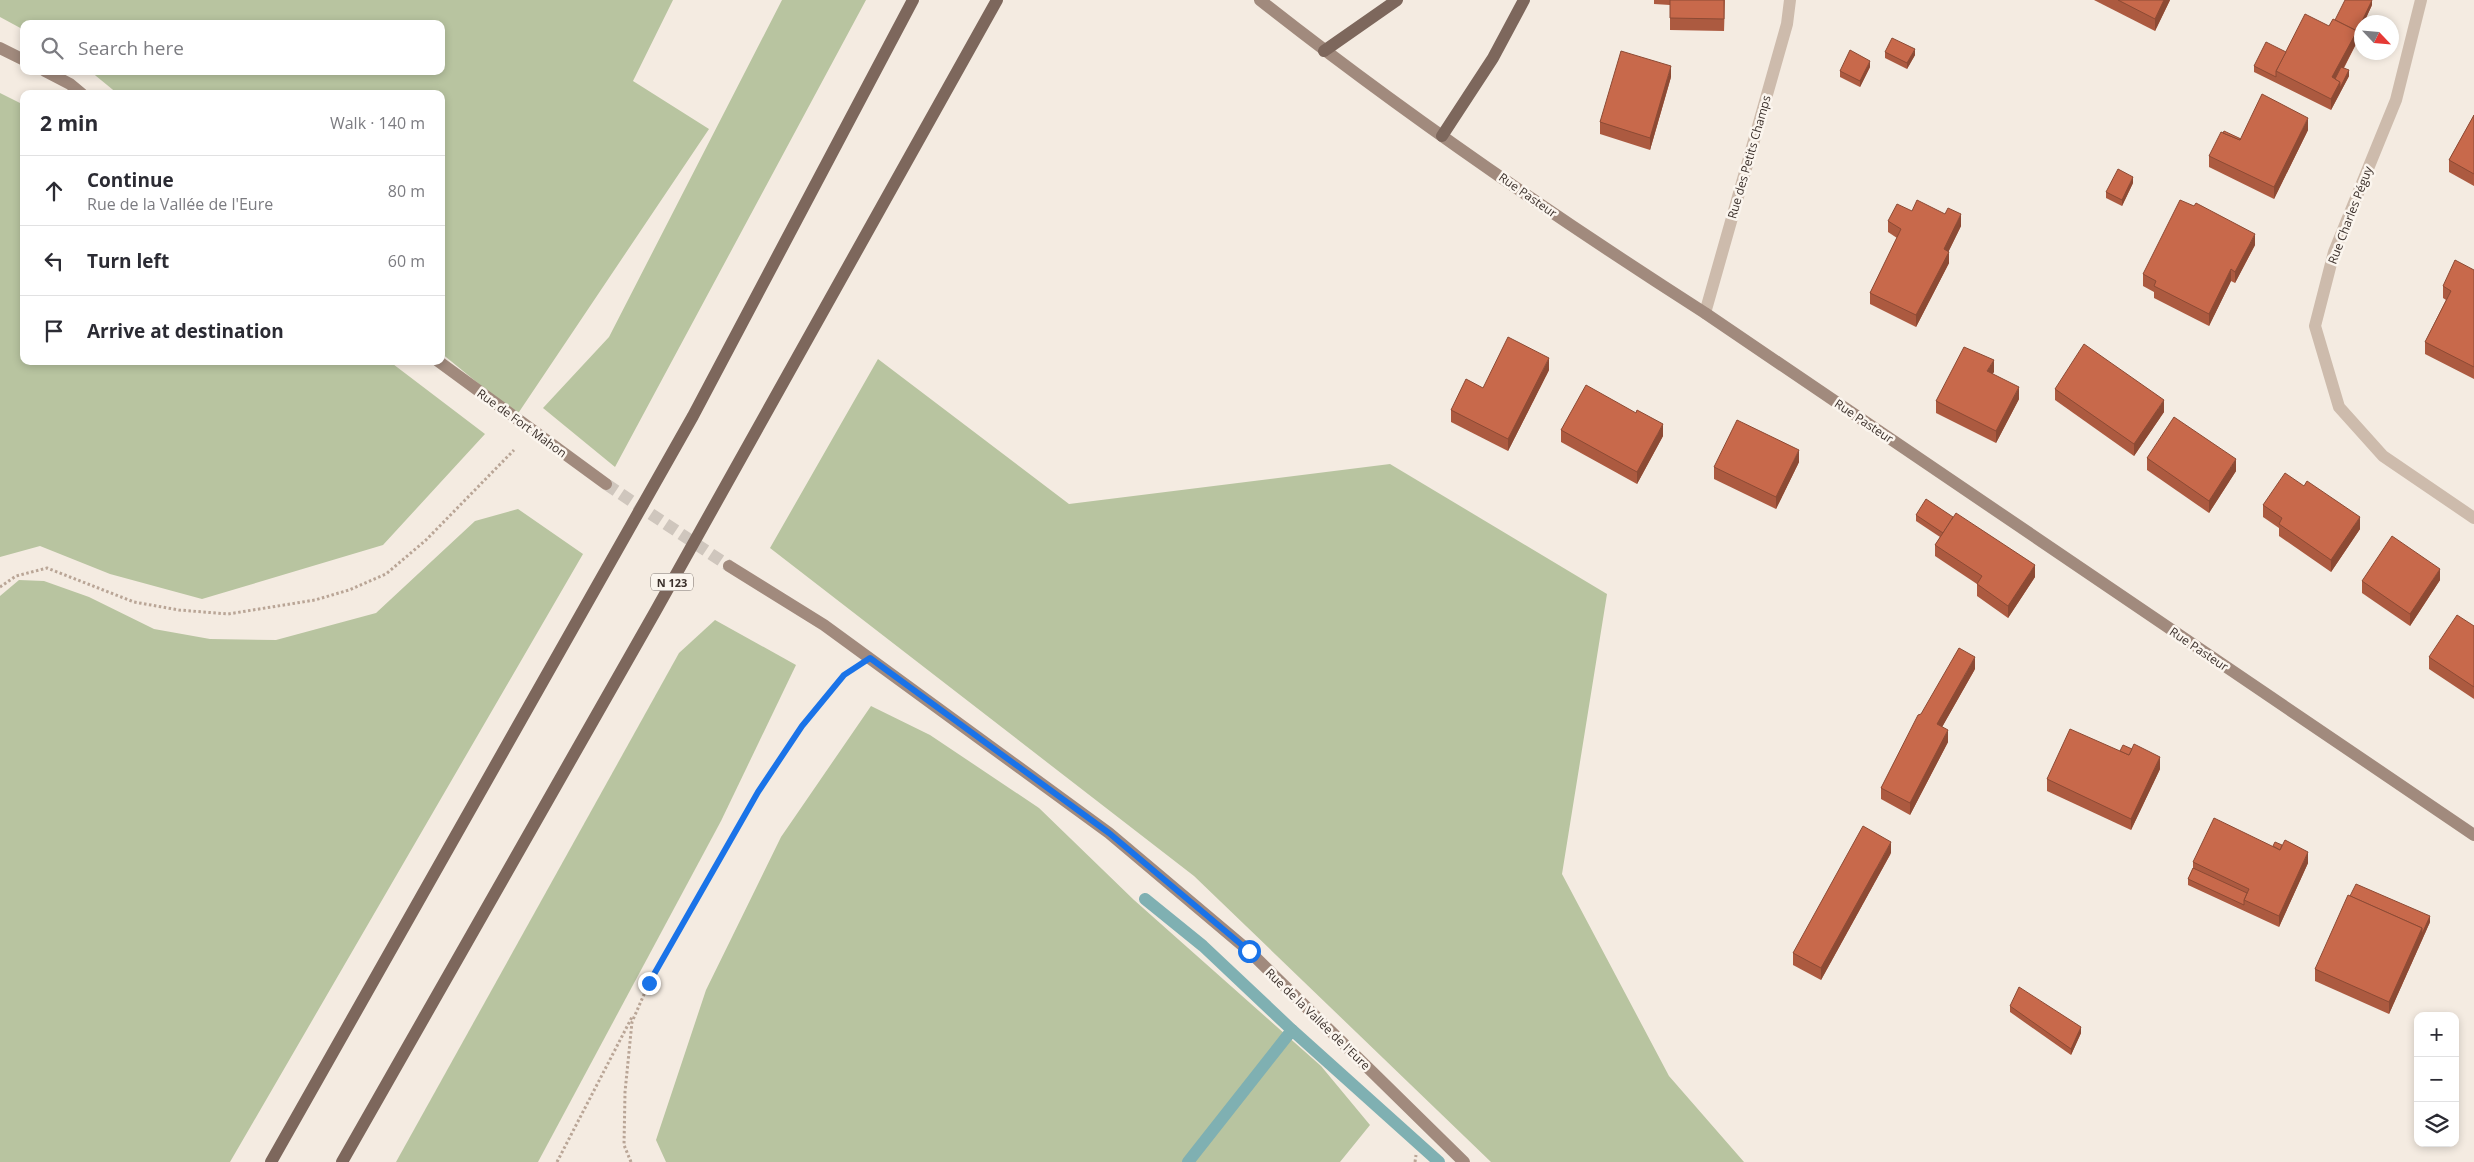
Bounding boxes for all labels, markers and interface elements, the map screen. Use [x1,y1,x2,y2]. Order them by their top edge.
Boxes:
north arrow [2354,15,2399,60]
search box [20,20,445,75]
icon: search [38,34,66,62]
text: Search here [78,35,184,61]
street label: Rue des Petits Champs [1723,93,1775,221]
text: 2 min [40,109,98,137]
text: Walk · 140 m [330,112,425,134]
street label: Rue Charles Péguy [2324,163,2377,266]
text: Continue [87,167,174,193]
street label: Rue Pasteur [1495,169,1561,221]
icon: ahead [40,177,68,205]
text: 80 m [388,180,425,202]
text: Rue de la Vallée de l'Eure [87,193,273,215]
icon: left [40,247,68,275]
text: Turn left [87,248,169,274]
text: 60 m [388,250,425,272]
icon: arrive [40,317,68,345]
text: Arrive at destination [87,318,284,344]
street label: Rue de Fort Mahon [474,385,570,461]
street label: Rue Pasteur [1831,395,1897,447]
road number: N 123 [651,574,693,590]
street label: Rue Pasteur [2166,623,2232,675]
route start [1238,940,1261,963]
street label: Rue de la Vallée de l'Eure [1262,964,1374,1074]
route end [638,972,661,995]
map controls [2414,1012,2459,1147]
button: + [2414,1012,2459,1057]
button: − [2414,1057,2459,1102]
button: layers [2414,1102,2459,1147]

